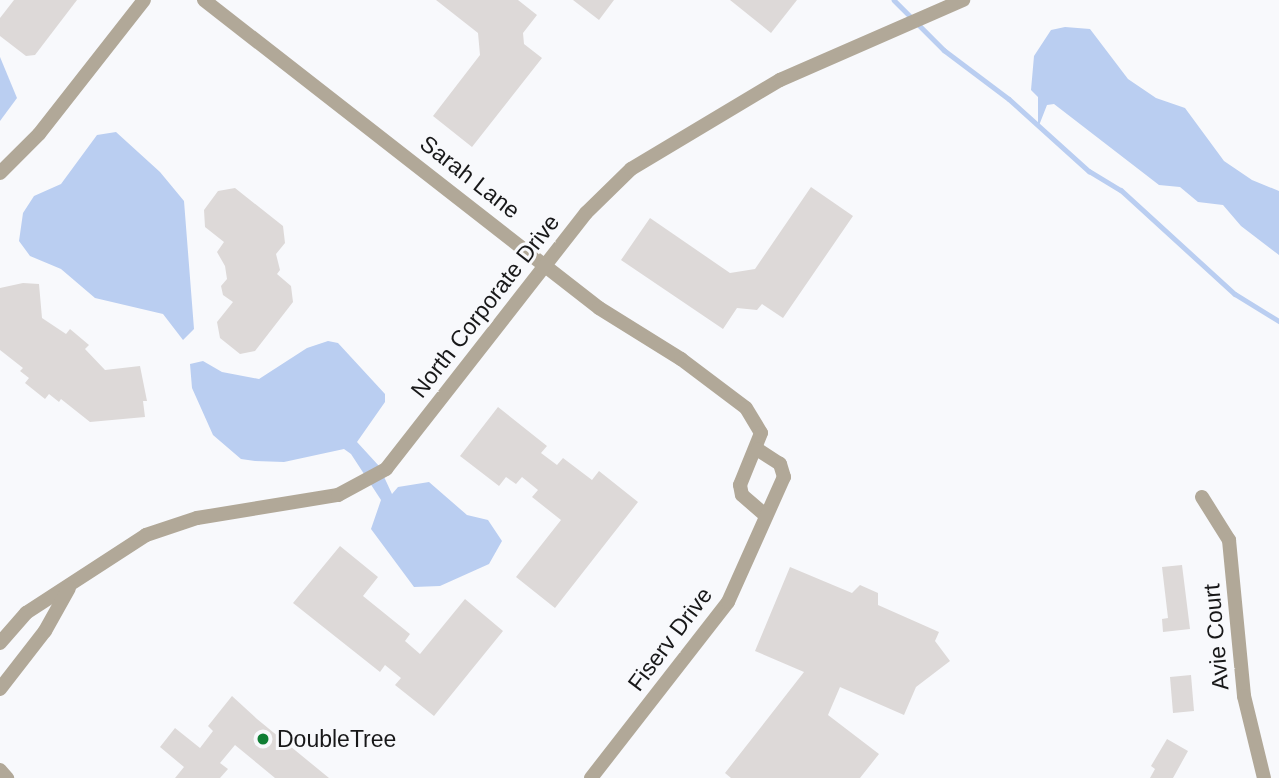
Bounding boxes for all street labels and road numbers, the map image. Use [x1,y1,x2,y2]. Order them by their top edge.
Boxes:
street label: Sarah Lane [415,130,525,224]
street label: North Corporate Drive [405,209,565,403]
street label: Fiserv Drive [622,582,718,696]
street label: Avie Court [1198,583,1234,691]

